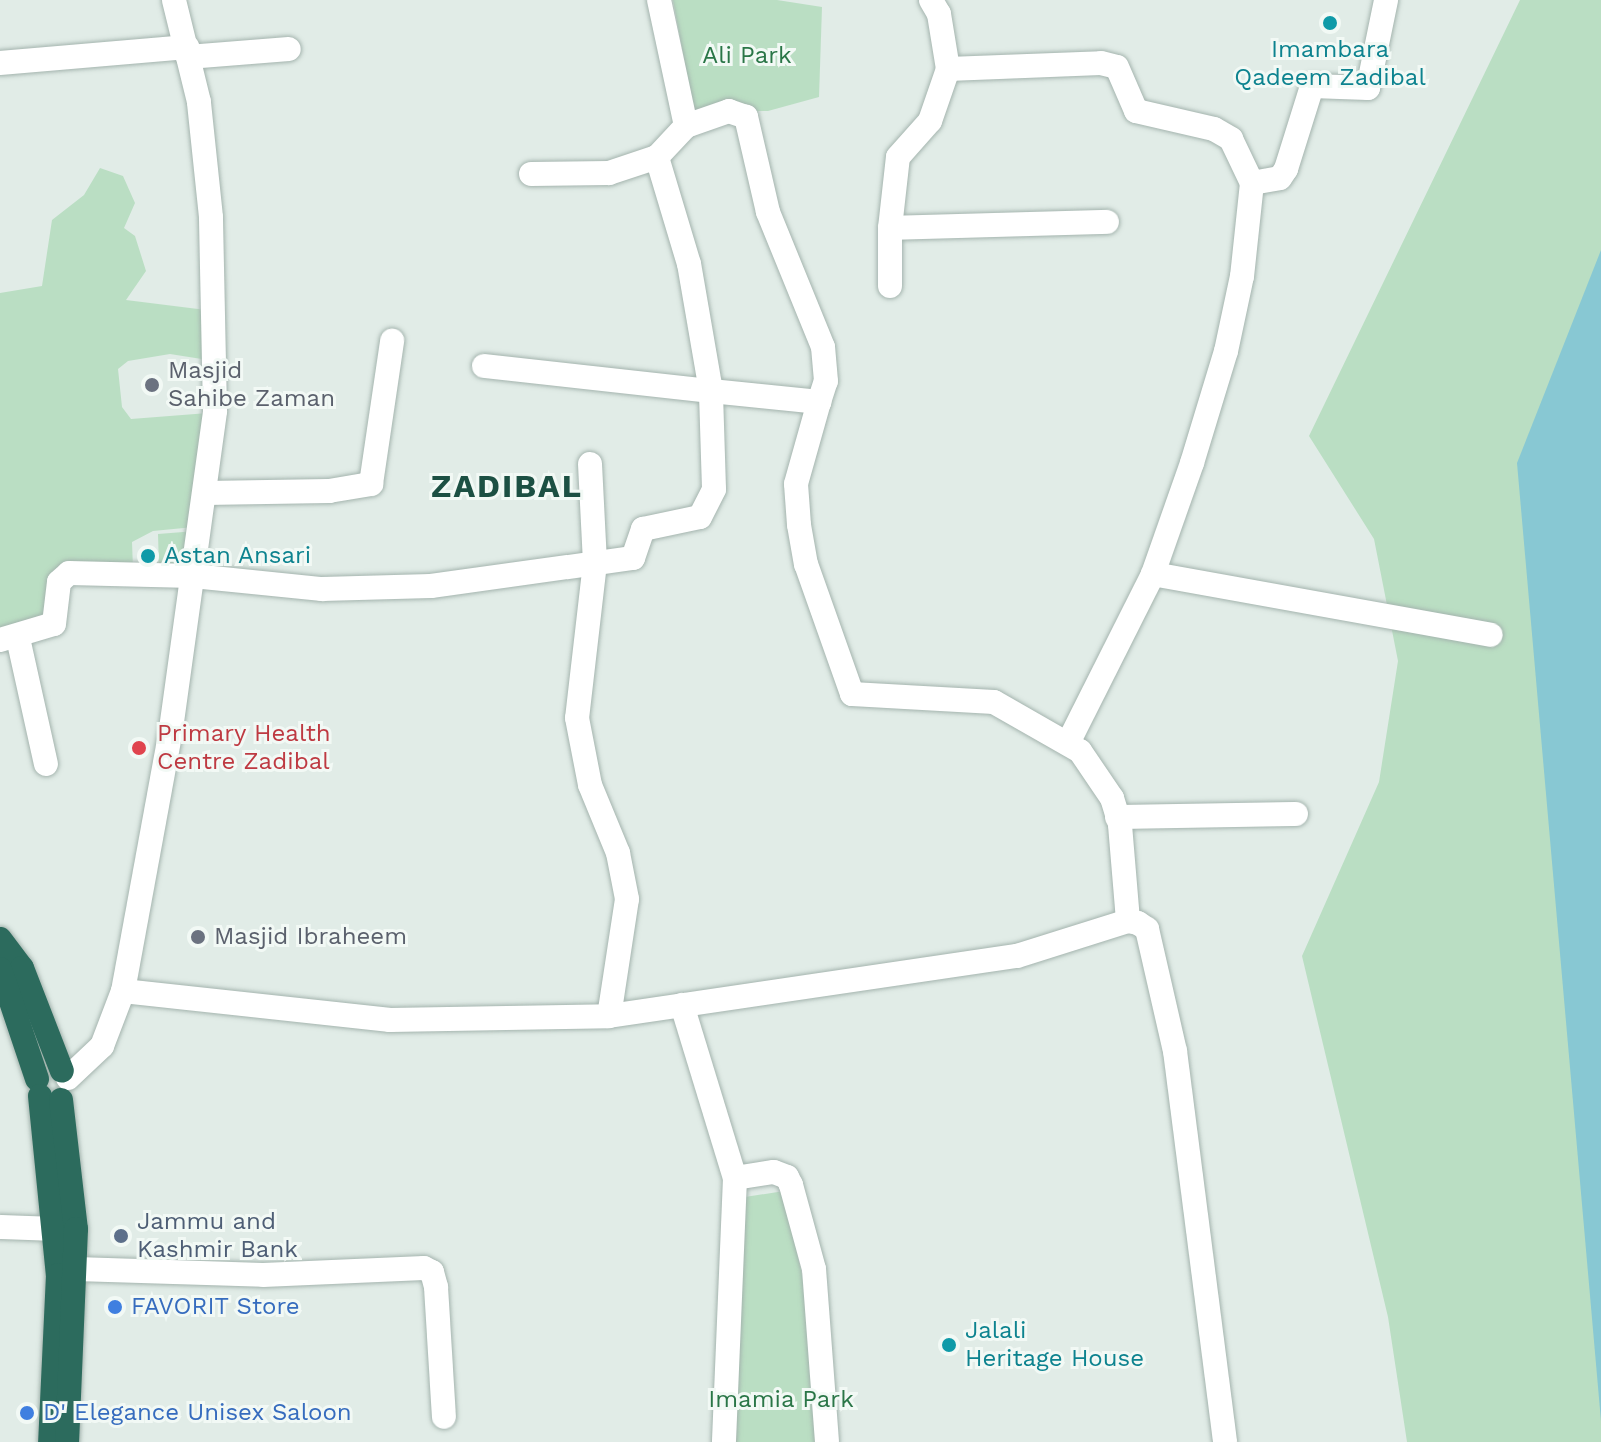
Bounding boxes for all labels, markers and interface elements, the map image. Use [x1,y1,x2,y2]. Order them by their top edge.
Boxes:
marker: Imambara Qadeem Zadibal [1321,14,1339,32]
place label: Imambara Qadeem Zadibal [1234,36,1426,92]
park label: Ali Park [702,42,792,70]
place label: Masjid Sahibe Zaman [168,357,335,413]
marker: Masjid Sahibe Zaman [143,376,161,394]
district label: ZADIBAL [431,467,583,505]
place label: Astan Ansari [164,542,312,570]
marker: Astan Ansari [139,547,157,565]
place label: Primary Health Centre Zadibal [157,720,331,776]
marker: Primary Health Centre Zadibal [128,737,150,759]
place label: Masjid Ibraheem [214,923,407,951]
marker: Masjid Ibraheem [189,928,207,946]
place label: Jammu and Kashmir Bank [137,1208,298,1264]
marker: Jammu and Kashmir Bank [112,1227,130,1245]
place label: FAVORIT Store [131,1293,300,1321]
marker: FAVORIT Store [106,1298,124,1316]
place label: Jalali Heritage House [965,1317,1144,1373]
marker: Jalali Heritage House [940,1336,958,1354]
park label: Imamia Park [708,1386,854,1414]
place label: D' Elegance Unisex Saloon [43,1399,352,1427]
marker: D' Elegance Unisex Saloon [18,1404,36,1422]

